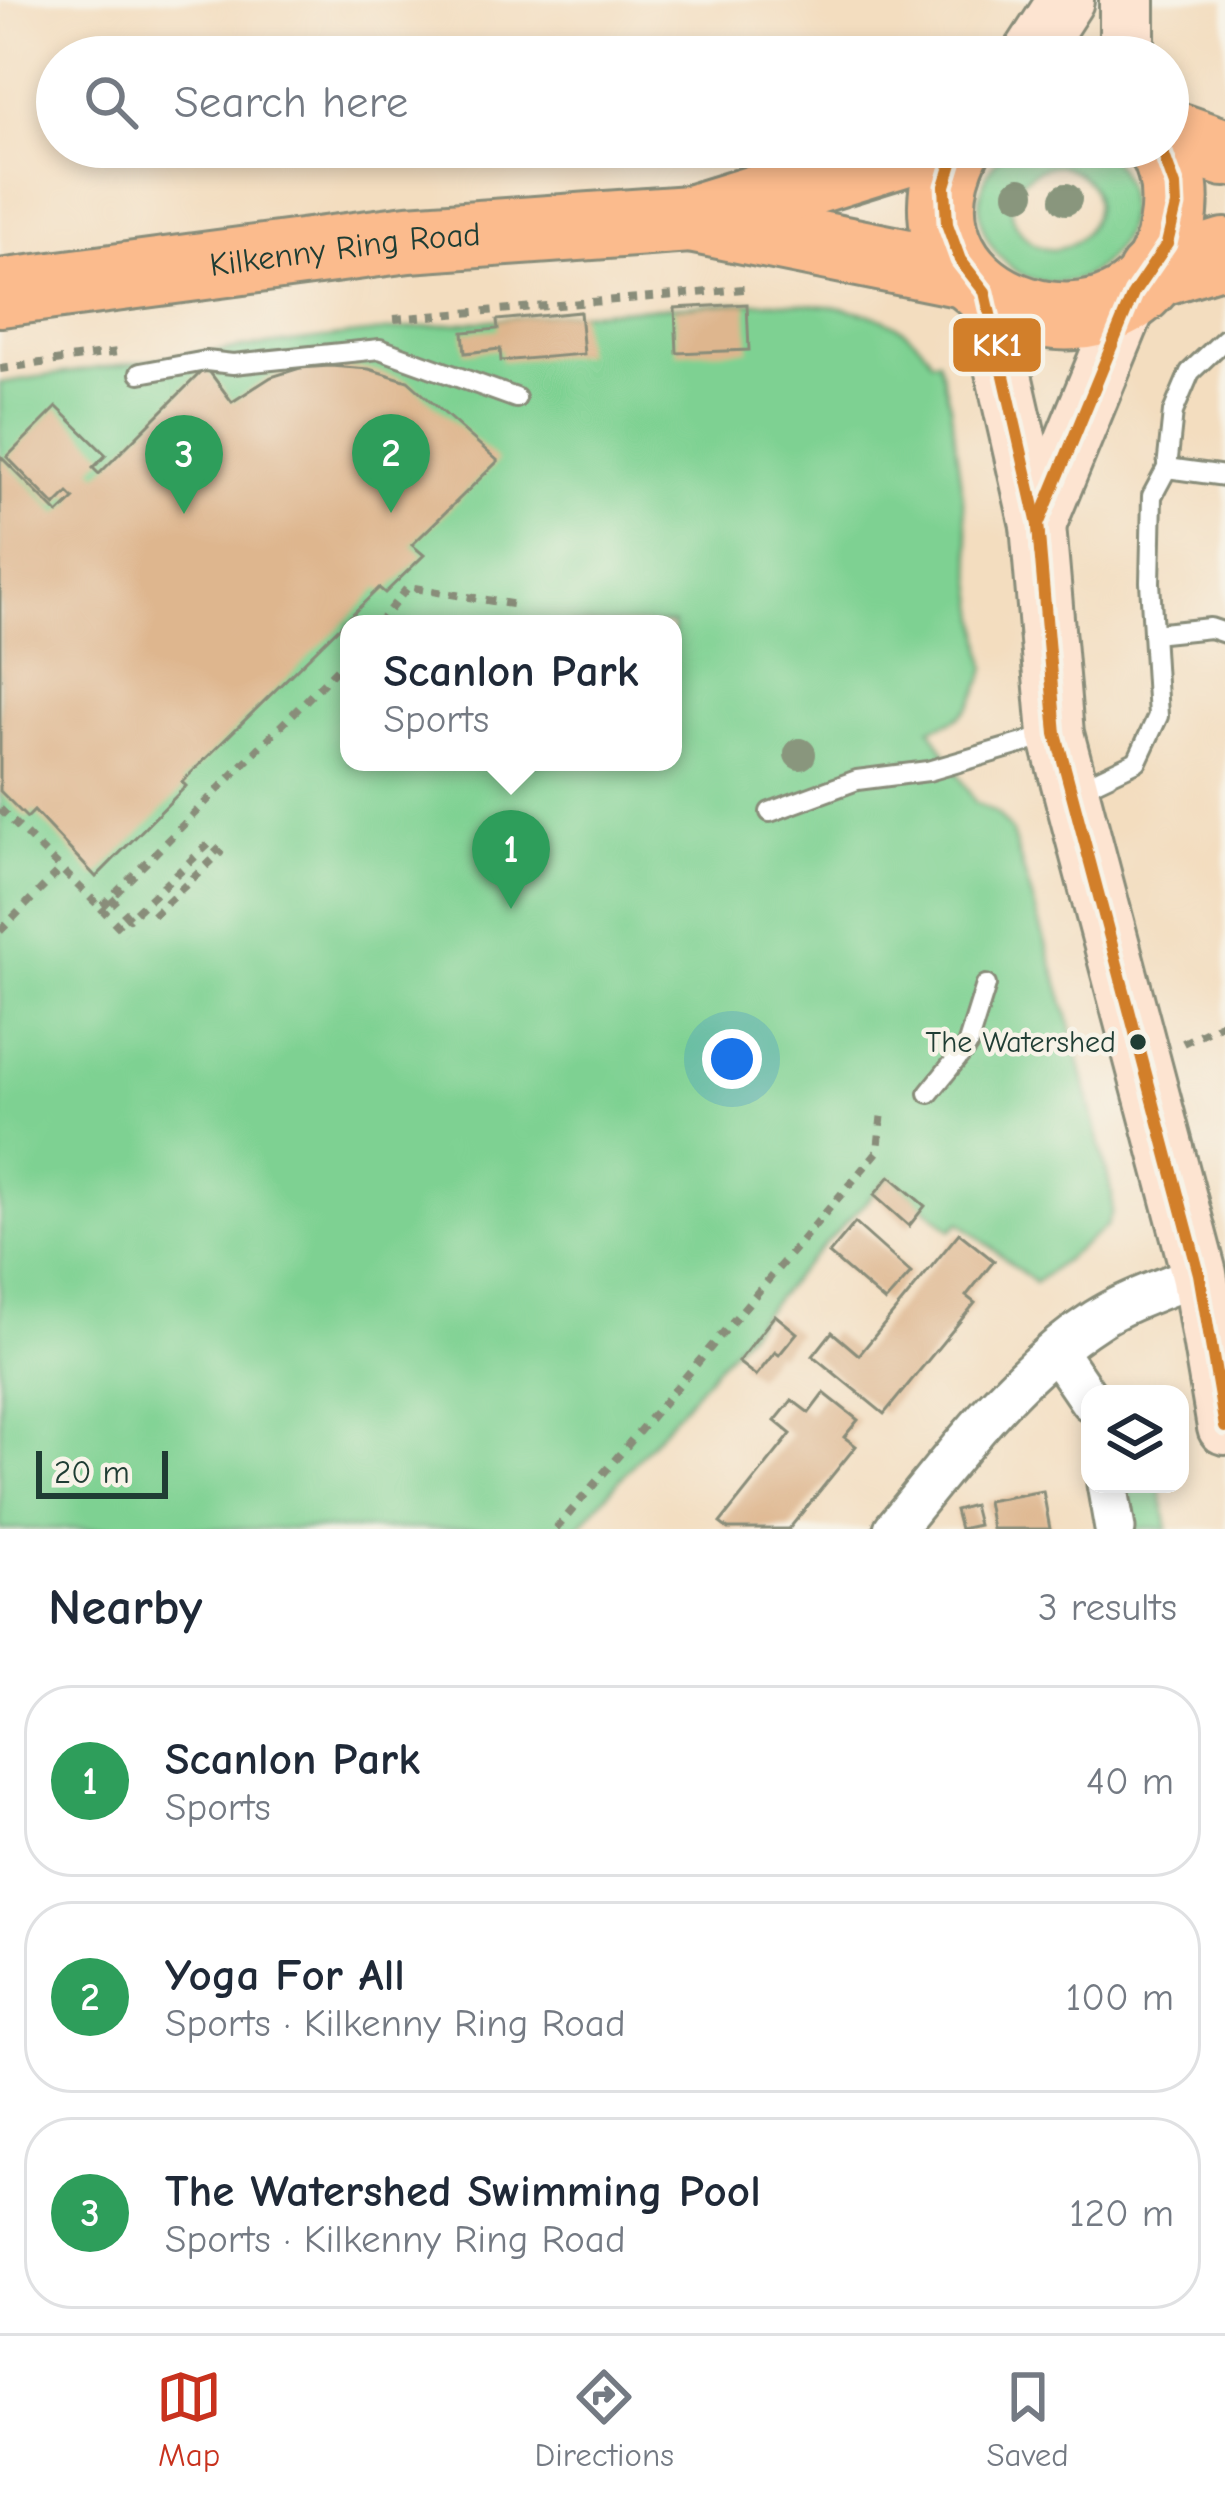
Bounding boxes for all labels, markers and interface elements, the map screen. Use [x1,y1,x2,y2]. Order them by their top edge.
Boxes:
search box [36,36,1189,168]
icon: search [78,69,144,135]
text: Search here [174,76,408,128]
street label: Kilkenny Ring Road [207,215,482,284]
line badge: KK1 [951,316,1043,374]
text: KK1 [972,326,1022,364]
pin: 2 [352,414,430,513]
pin: 3 [145,415,223,514]
popup [340,615,682,771]
text: Scanlon Park [383,645,639,697]
text: Sports [383,697,489,742]
pin: 1 [472,810,550,909]
place label: The Watershed [926,1025,1116,1060]
your location [702,1029,762,1089]
marker: The Watershed [1127,1031,1149,1053]
map controls [1081,1385,1189,1493]
button: layers [1081,1385,1189,1493]
scale bar [36,1445,168,1498]
text: 20 m [54,1453,130,1491]
text: Nearby [48,1578,202,1637]
text: 3 results [1038,1585,1177,1630]
text: Scanlon Park [165,1733,420,1785]
text: 1 [82,1759,98,1804]
text: 40 m [1086,1759,1174,1804]
text: Sports [165,1785,271,1830]
text: Yoga For All [165,1949,405,2001]
text: 2 [80,1975,100,2020]
text: 100 m [1066,1975,1174,2020]
text: Sports · Kilkenny Ring Road [165,2001,626,2046]
text: The Watershed Swimming Pool [165,2165,761,2217]
text: 3 [80,2191,100,2236]
text: 120 m [1069,2191,1174,2236]
text: Sports · Kilkenny Ring Road [165,2217,626,2262]
tab: Map [156,2364,222,2474]
tab: Directions [535,2364,674,2474]
tab: Saved [986,2364,1069,2474]

